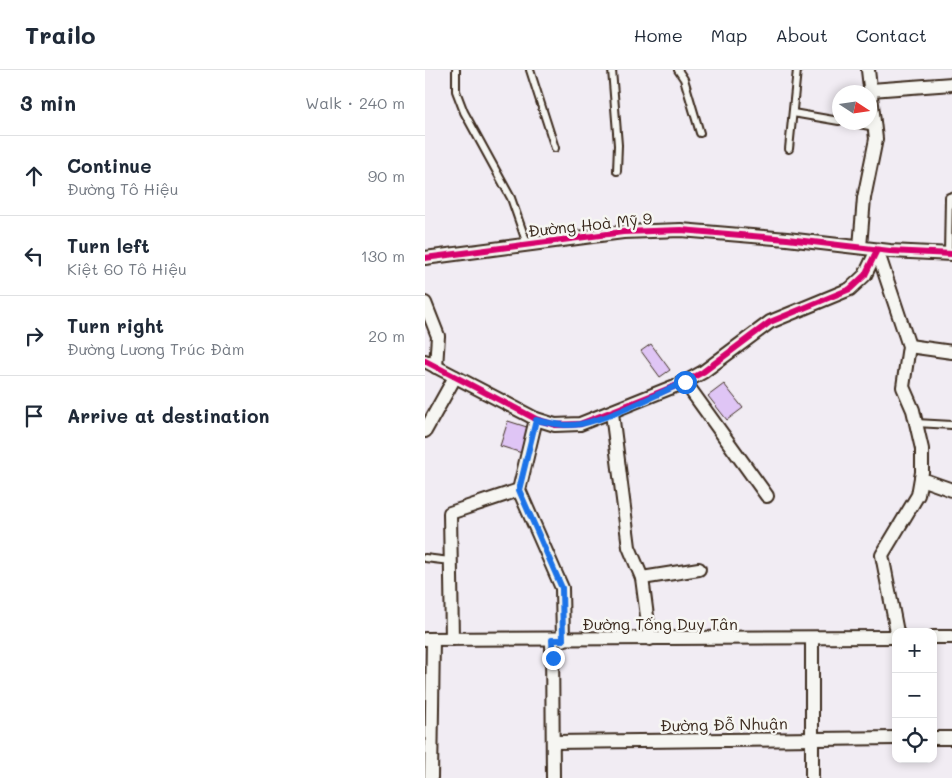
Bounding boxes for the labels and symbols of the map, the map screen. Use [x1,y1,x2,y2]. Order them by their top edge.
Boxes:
north arrow [832,85,877,130]
street label: Đường Hoà Mỹ 9 [527,207,653,241]
route start [674,371,697,394]
street label: Đường Tống Duy Tân [582,613,738,634]
route end [542,647,565,670]
street label: Đường Đỗ Nhuận [660,712,788,736]

